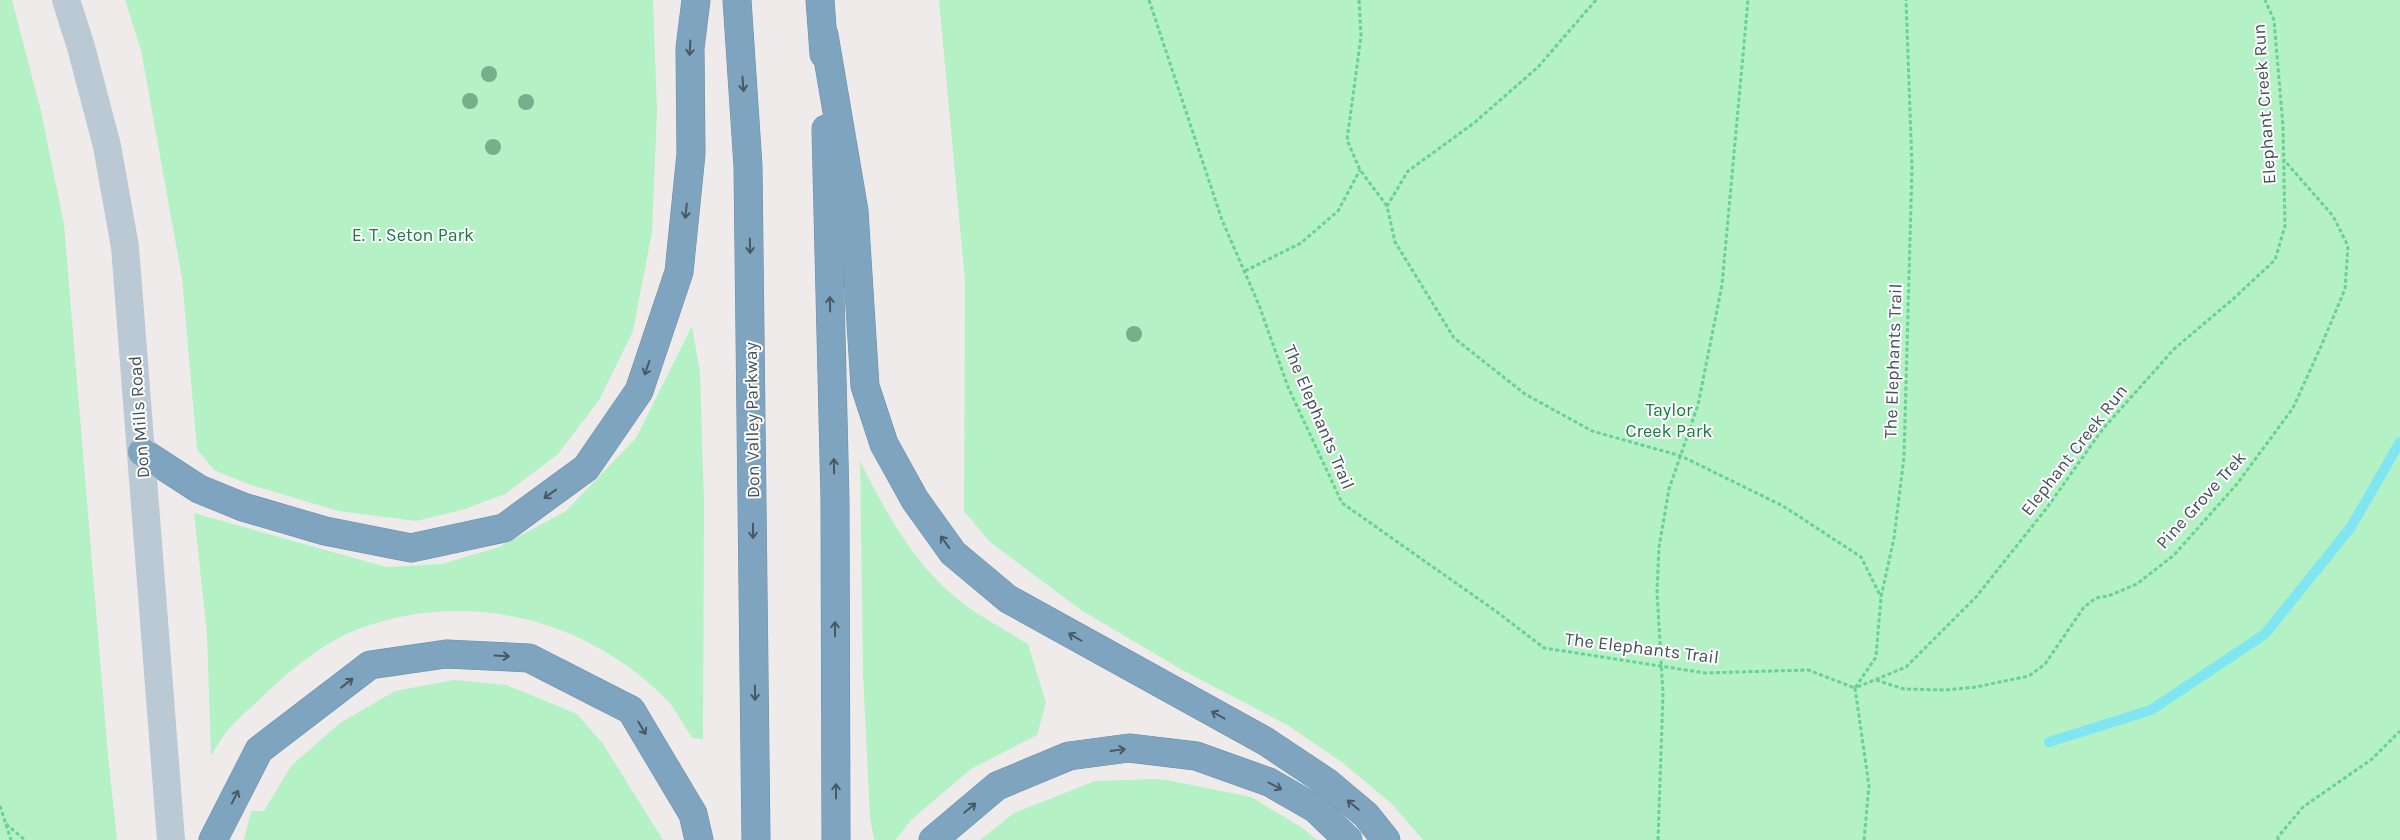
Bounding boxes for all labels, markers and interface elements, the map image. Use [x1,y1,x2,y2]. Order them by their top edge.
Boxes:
street label: Elephant Creek Run [2247,23,2281,185]
one-way arrow [686,40,695,56]
one-way arrow [738,75,747,91]
one-way arrow [681,202,690,218]
park label: E. T. Seton Park [352,224,474,246]
one-way arrow [745,238,755,254]
street label: The Elephants Trail [1879,283,1907,439]
one-way arrow [825,296,835,312]
street label: Don Valley Parkway [740,341,764,498]
street label: The Elephants Trail [1279,341,1359,493]
street label: Don Mills Road [124,355,154,479]
one-way arrow [642,359,652,375]
street label: Elephant Creek Run [2016,380,2132,520]
park label: Taylor Creek Park [1626,399,1712,442]
street label: Pine Grove Trek [2151,447,2251,553]
one-way arrow [829,459,839,475]
one-way arrow [543,489,557,499]
one-way arrow [748,522,758,539]
one-way arrow [940,535,950,549]
one-way arrow [830,621,840,638]
street label: The Elephants Trail [1564,628,1720,668]
one-way arrow [1069,632,1083,642]
one-way arrow [494,652,510,661]
one-way arrow [340,677,353,688]
one-way arrow [750,685,760,701]
one-way arrow [1211,710,1226,720]
one-way arrow [637,720,647,734]
one-way arrow [1110,744,1126,754]
one-way arrow [1267,781,1281,791]
one-way arrow [831,784,841,800]
one-way arrow [230,789,240,804]
one-way arrow [1347,799,1360,810]
one-way arrow [964,803,977,814]

